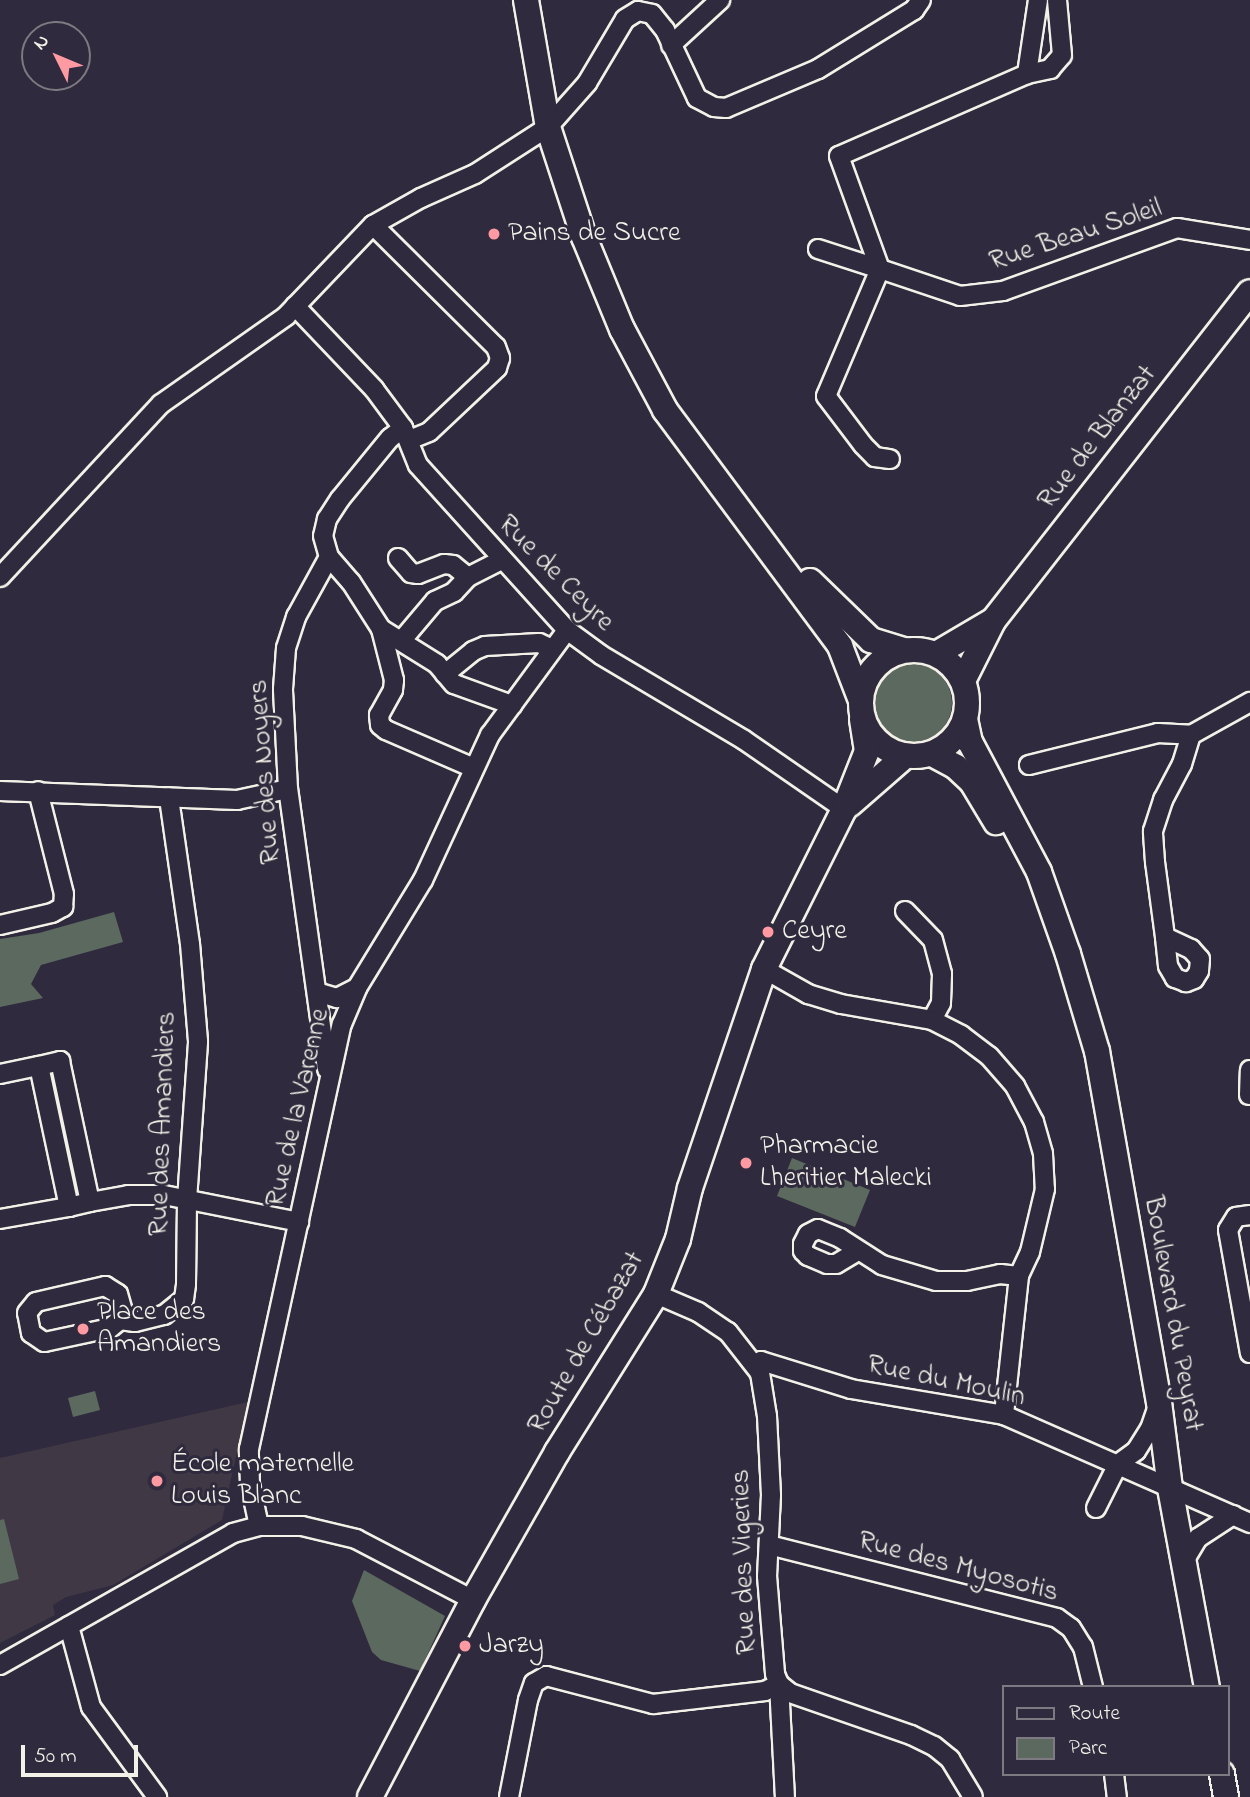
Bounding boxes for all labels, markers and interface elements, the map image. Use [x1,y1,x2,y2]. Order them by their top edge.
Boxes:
north arrow [21,21,91,91]
text: N [27,29,56,57]
street label: Rue Beau Soleil [986,192,1166,280]
place label: Pains de Sucre [508,217,681,251]
marker: Pains de Sucre [486,226,502,242]
street label: Rue de Blanzat [1031,359,1165,517]
street label: Rue de Ceyre [490,509,620,639]
street label: Rue des Noyers [243,679,289,865]
place label: Ceyre [782,915,847,949]
marker: Ceyre [760,924,776,940]
street label: Rue de la Varenne [260,1005,338,1211]
street label: Rue des Amandiers [143,1011,185,1237]
place label: Pharmacie Lheritier Malecki [760,1130,932,1196]
marker: Pharmacie Lheritier Malecki [738,1155,754,1171]
street label: Boulevard du Peyrat [1135,1194,1209,1434]
street label: Route de Cébazat [521,1246,653,1440]
place label: Place des Amandiers [97,1296,221,1362]
marker: Place des Amandiers [75,1321,91,1337]
street label: Rue du Moulin [864,1349,1028,1415]
place label: École maternelle Louis Blanc [171,1448,354,1514]
street label: Rue des Vigeries [725,1469,765,1655]
marker: École maternelle Louis Blanc [149,1473,165,1489]
street label: Rue des Myosotis [854,1525,1062,1611]
place label: Jarzy [479,1629,544,1663]
marker: Jarzy [457,1638,473,1654]
legend [1002,1685,1229,1776]
text: Route [1069,1699,1120,1729]
scale bar [24,1730,142,1774]
text: Parc [1069,1734,1107,1764]
text: 50 m [34,1742,77,1772]

